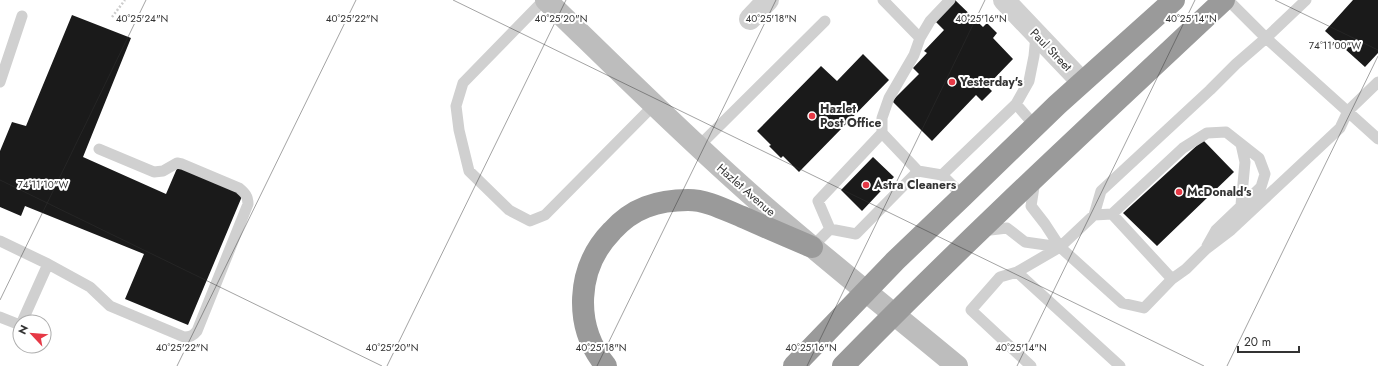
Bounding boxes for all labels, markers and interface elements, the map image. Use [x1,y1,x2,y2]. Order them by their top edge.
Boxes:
text: 40°25'24"N [116,11,168,26]
text: 40°25'22"N [326,11,378,26]
text: 40°25'20"N [535,11,587,26]
text: 40°25'18"N [745,11,797,26]
text: 40°25'16"N [955,11,1007,26]
text: 40°25'14"N [1165,11,1217,26]
street label: Paul Street [1026,25,1076,76]
text: 74°11'00"W [1309,38,1361,53]
place label: Yesterday's [959,73,1023,91]
marker: Yesterday's [947,77,957,87]
place label: Hazlet Post Office [820,100,881,132]
marker: Hazlet Post Office [807,111,817,121]
street label: Hazlet Avenue [713,159,779,221]
place label: Astra Cleaners [873,176,957,194]
text: 74°11'10"W [18,177,68,192]
marker: Astra Cleaners [861,180,871,190]
place label: McDonald's [1187,183,1252,201]
marker: McDonald's [1174,187,1184,197]
north arrow [12,314,52,354]
text: N [14,322,32,337]
scale bar [1238,328,1299,354]
text: 20 m [1244,333,1271,351]
text: 40°25'22"N [156,340,208,355]
text: 40°25'20"N [366,340,418,355]
text: 40°25'18"N [575,340,627,355]
text: 40°25'16"N [785,340,837,355]
text: 40°25'14"N [995,340,1047,355]

